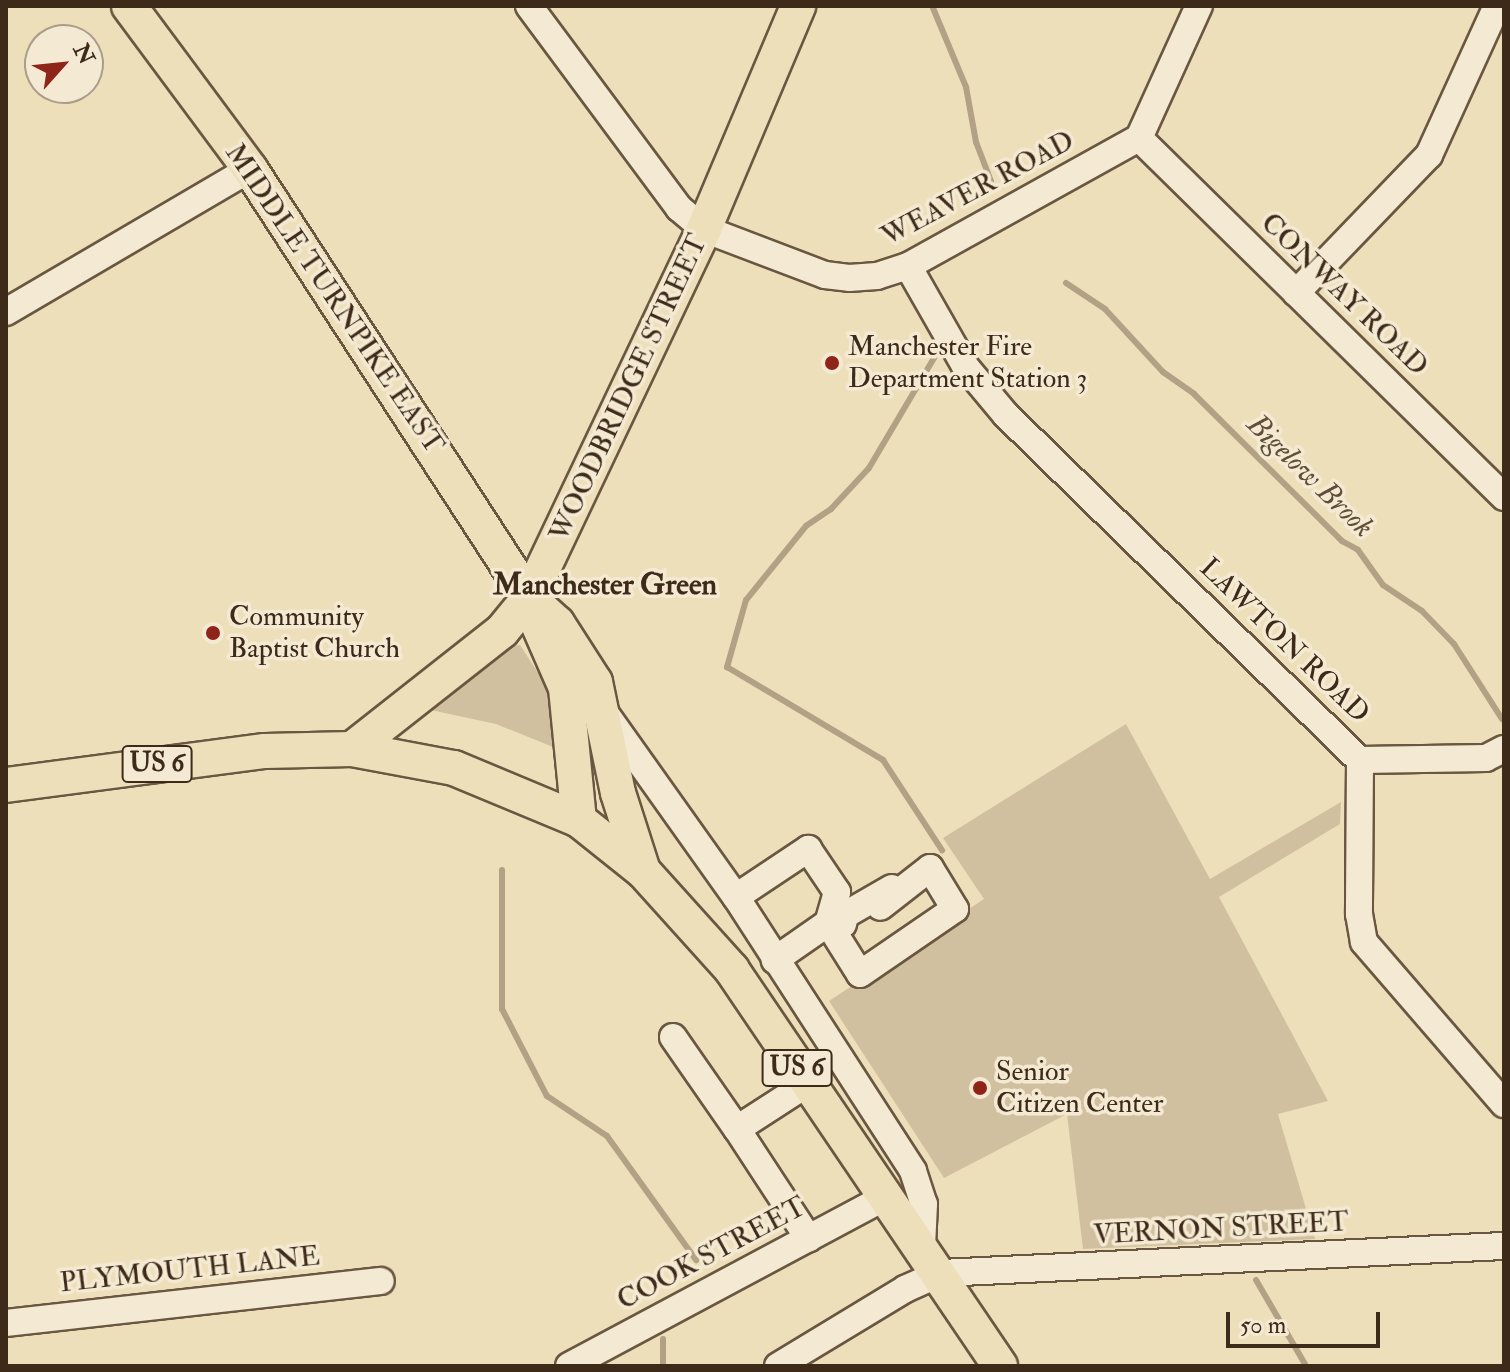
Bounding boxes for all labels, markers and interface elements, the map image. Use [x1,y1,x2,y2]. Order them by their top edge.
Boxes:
north arrow [24,24,104,104]
text: N [67,39,101,69]
street label: WEAVER ROAD [876,124,1080,254]
street label: MIDDLE TURNPIKE EAST [218,138,450,460]
street label: CONWAY ROAD [1253,207,1435,383]
street label: WOODBRIDGE STREET [543,229,715,547]
place label: Manchester Fire Department Station 3 [848,330,1087,396]
marker: Manchester Fire Department Station 3 [823,354,841,372]
water label: Bigelow Brook [1239,407,1381,545]
street label: LAWTON ROAD [1192,552,1376,730]
district label: Manchester Green [493,567,717,603]
place label: Community Baptist Church [229,600,400,666]
marker: Community Baptist Church [204,624,222,642]
road number: US 6 [121,742,193,786]
road number: US 6 [761,1046,833,1090]
place label: Senior Citizen Center [996,1055,1163,1121]
marker: Senior Citizen Center [971,1079,989,1097]
street label: COOK STREET [612,1190,812,1318]
street label: VERNON STREET [1093,1206,1349,1252]
street label: PLYMOUTH LANE [58,1240,322,1300]
scale bar [1230,1296,1384,1346]
text: 50 m [1240,1310,1286,1341]

